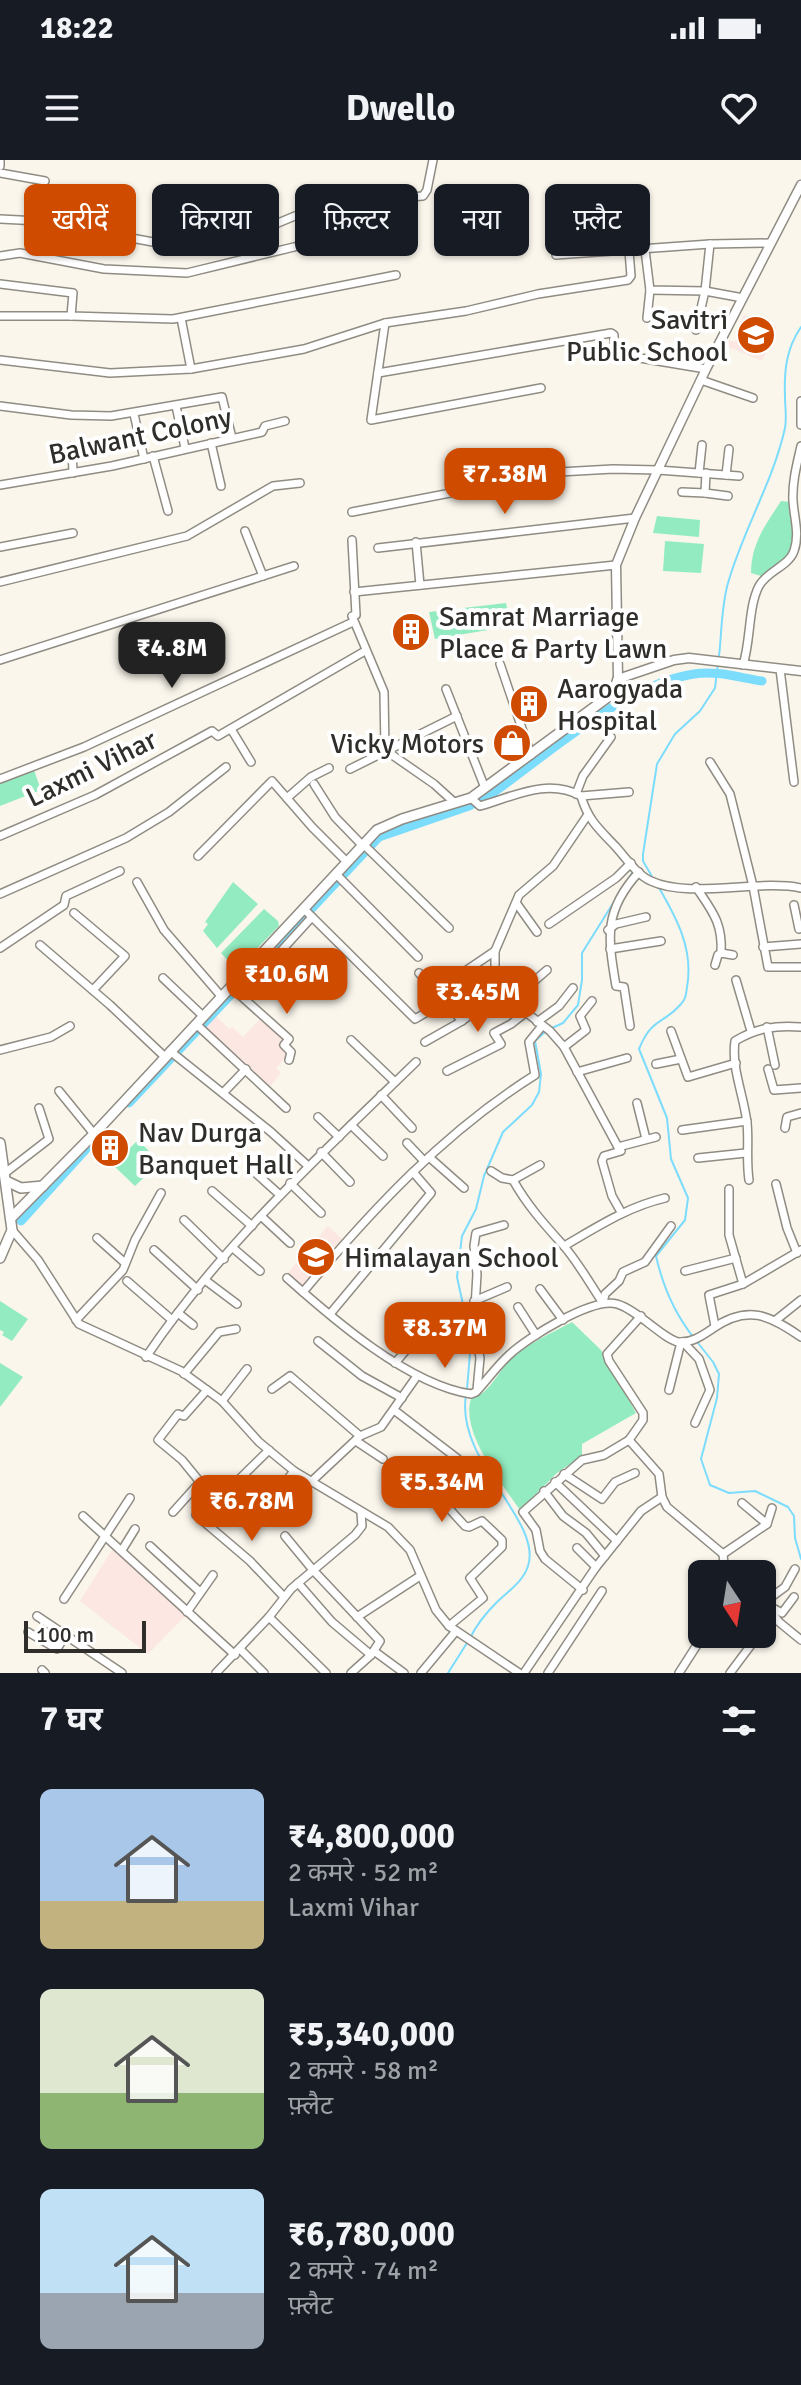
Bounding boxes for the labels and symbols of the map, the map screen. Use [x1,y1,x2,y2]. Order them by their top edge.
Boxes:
place label: Savitri Public School [566,303,728,369]
school or university icon: Savitri Public School [735,314,777,356]
street label: Balwant Colony [46,400,235,472]
pin: ₹7.38M [440,448,570,516]
place label: Samrat Marriage Place & Party Lawn [439,600,667,666]
building icon: Samrat Marriage Place & Party Lawn [390,611,432,653]
pin: ₹4.8M [116,622,228,690]
place label: Aarogyada Hospital [557,672,683,738]
building icon: Aarogyada Hospital [508,683,550,725]
street label: Laxmi Vihar [21,722,163,815]
shop icon: Vicky Motors [491,722,533,764]
place label: Vicky Motors [330,727,484,761]
pin: ₹10.6M [222,948,352,1016]
pin: ₹3.45M [413,966,543,1034]
place label: Nav Durga Banquet Hall [138,1116,294,1182]
building icon: Nav Durga Banquet Hall [89,1127,131,1169]
school or university icon: Himalayan School [295,1236,337,1278]
place label: Himalayan School [344,1241,559,1275]
pin: ₹8.37M [380,1302,510,1370]
pin: ₹5.34M [377,1456,507,1524]
pin: ₹6.78M [187,1475,317,1543]
north arrow [688,1560,776,1648]
scale bar [24,1617,146,1653]

